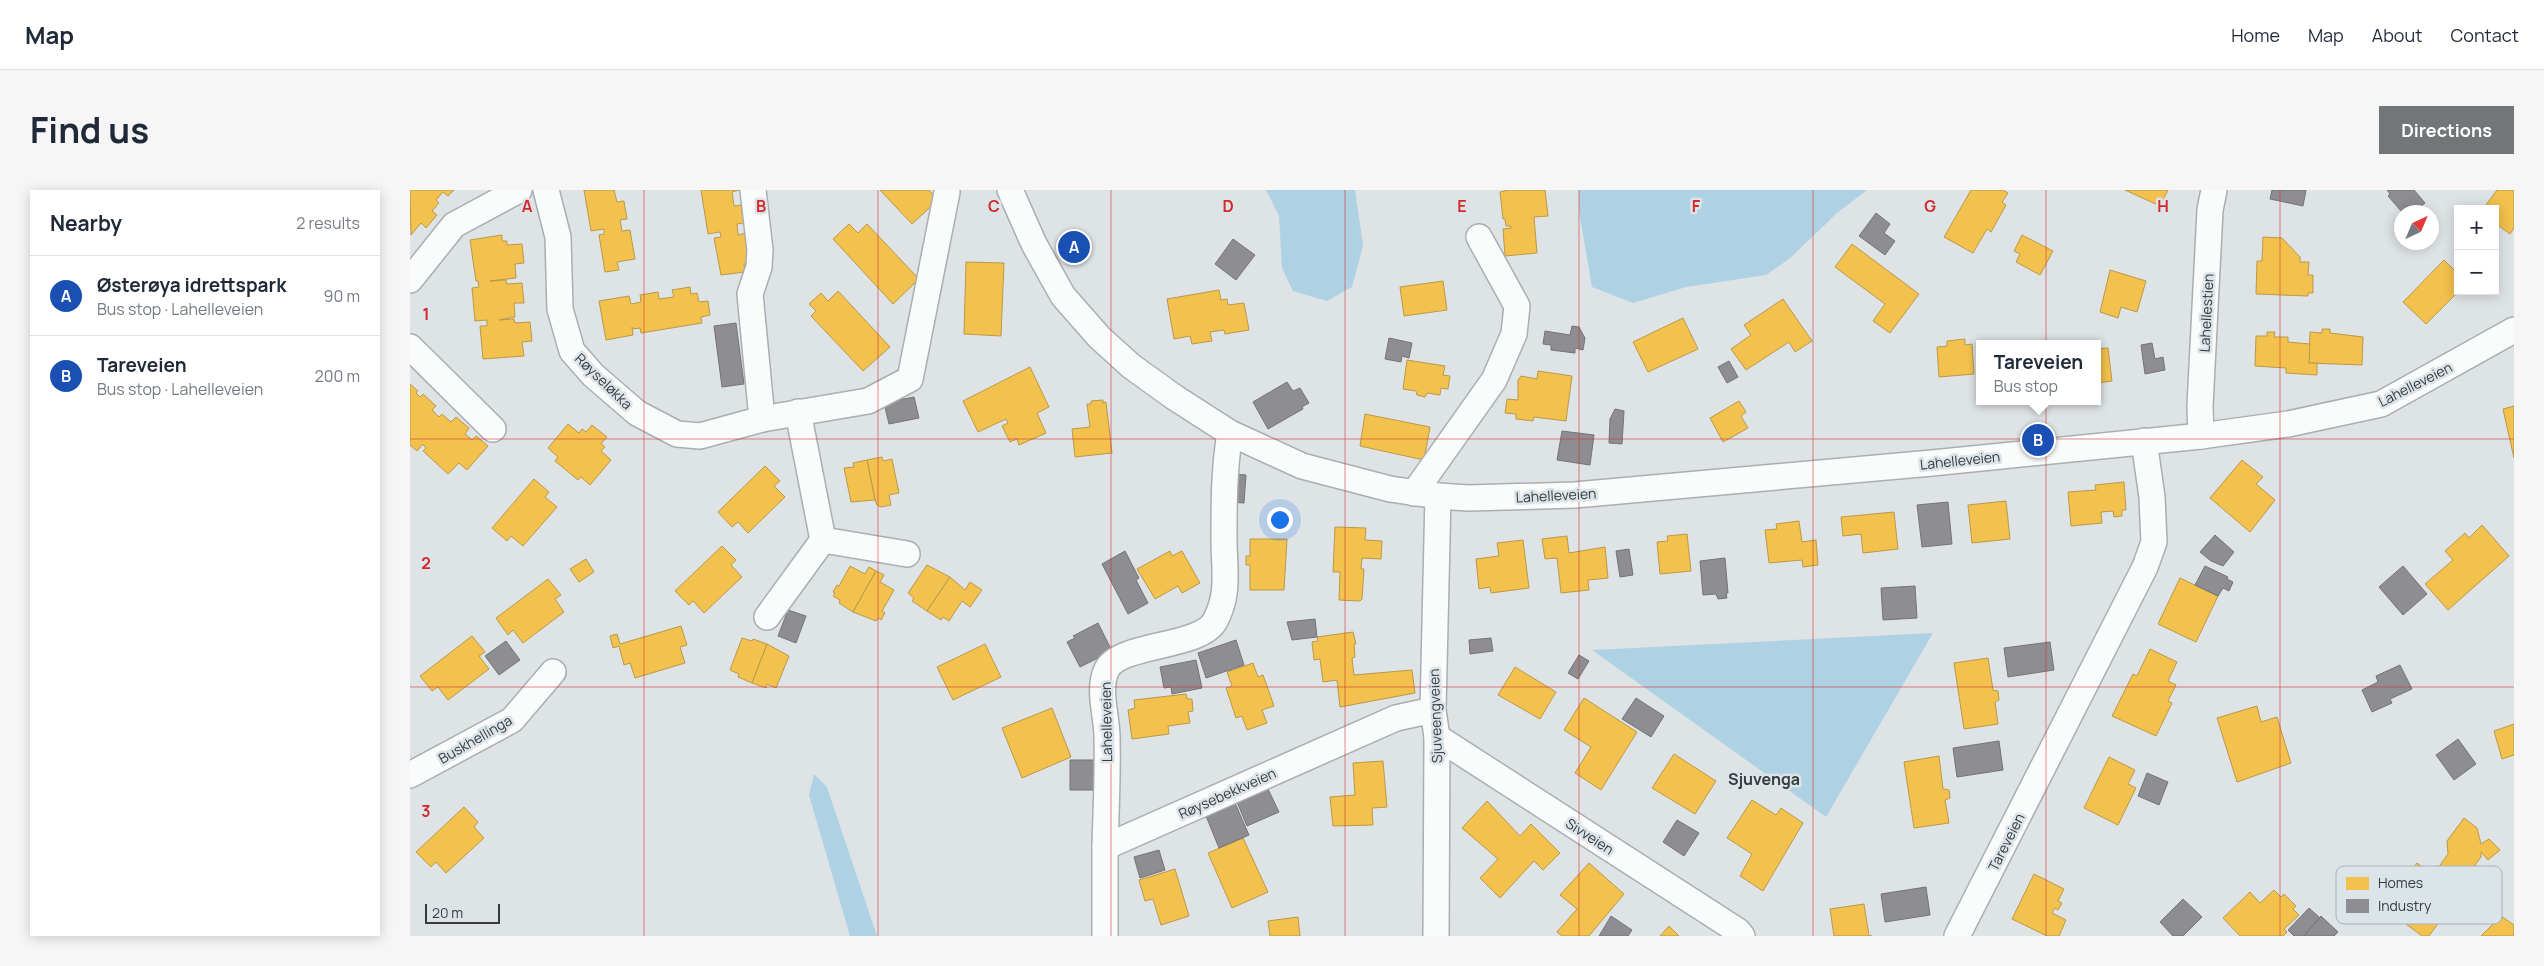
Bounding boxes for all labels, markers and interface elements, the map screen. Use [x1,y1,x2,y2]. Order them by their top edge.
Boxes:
text: Map [25,18,74,51]
text: Home [2231,23,2280,47]
text: Map [2308,23,2344,47]
text: About [2372,23,2422,47]
text: Contact [2450,23,2519,47]
text: Find us [30,106,149,154]
button: Directions [2379,106,2514,154]
text: A [522,195,533,217]
text: B [756,195,766,217]
text: C [988,195,1000,217]
text: D [1222,195,1234,217]
text: E [1457,195,1467,217]
text: F [1692,195,1701,217]
text: G [1924,195,1936,217]
text: H [2157,195,2169,217]
north arrow [2394,205,2439,250]
map controls [2454,205,2499,295]
button: + [2454,205,2499,250]
text: Nearby [50,209,122,237]
text: 2 results [296,212,360,234]
pin: A [1058,228,1090,266]
button: − [2454,250,2499,295]
text: Østerøya idrettspark [97,272,286,298]
street label: Lahellestien [2194,273,2218,353]
text: A [61,285,71,307]
text: 90 m [324,285,360,307]
text: Bus stop · Lahelleveien [97,298,263,320]
text: 1 [422,303,430,325]
popup [1976,340,2101,405]
street label: Røyseløkka [571,349,637,413]
text: Tareveien [1994,349,2083,375]
text: Tareveien [97,352,187,378]
street label: Lahelleveien [2375,357,2455,411]
text: B [61,365,71,387]
text: 200 m [315,365,360,387]
text: Bus stop [1994,375,2058,397]
text: Bus stop · Lahelleveien [97,378,263,400]
pin: B [2022,421,2054,459]
street label: Lahelleveien [1919,446,2001,474]
street label: Lahelleveien [1515,483,1597,507]
your location [1267,507,1293,533]
text: 2 [421,552,431,574]
street label: Sjuveengveien [1424,668,1446,764]
street label: Lahelleveien [1096,682,1116,762]
street label: Buskhellinga [435,710,515,768]
street label: Røysebekkveien [1175,763,1279,823]
district label: Sjuvenga [1728,768,1800,790]
text: 3 [421,800,431,822]
street label: Tareveien [1983,810,2029,874]
street label: Sivveien [1562,813,1618,859]
legend [2336,866,2502,924]
text: Homes [2378,873,2423,892]
text: Industry [2378,896,2432,915]
scale bar [425,901,500,924]
text: 20 m [432,903,463,922]

